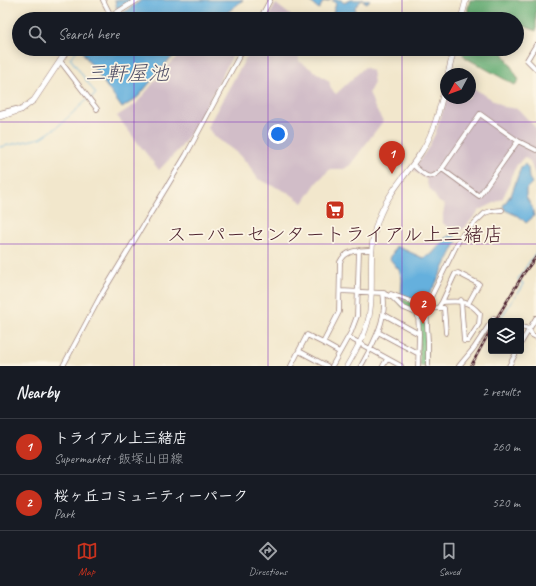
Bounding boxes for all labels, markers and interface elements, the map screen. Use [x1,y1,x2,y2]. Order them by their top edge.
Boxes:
search box [12,12,524,56]
icon: search [26,23,48,45]
text: Search here [58,25,119,44]
water label: 三軒屋池 [85,60,170,86]
north arrow [440,68,476,104]
your location [268,124,288,144]
pin: 1 [379,141,405,174]
supermarket icon: スーパーセンタートライアル上三緒店 [324,199,346,221]
place label: スーパーセンタートライアル上三緒店 [167,222,503,247]
pin: 2 [410,291,436,324]
map controls [488,318,524,354]
button: layers [488,318,524,354]
text: Nearby [16,382,59,403]
text: 2 results [482,384,520,400]
text: トライアル上三緒店 [54,429,188,448]
text: 1 [26,439,32,455]
text: 260 m [492,439,520,455]
text: Supermarket · 飯塚山田線 [54,451,183,467]
text: 桜ヶ丘コミュニティーパーク [54,487,248,506]
text: 2 [26,495,32,511]
text: 520 m [492,495,520,511]
text: Park [54,506,75,522]
tab: Map [76,540,98,578]
tab: Directions [249,540,287,578]
tab: Saved [438,540,460,578]

